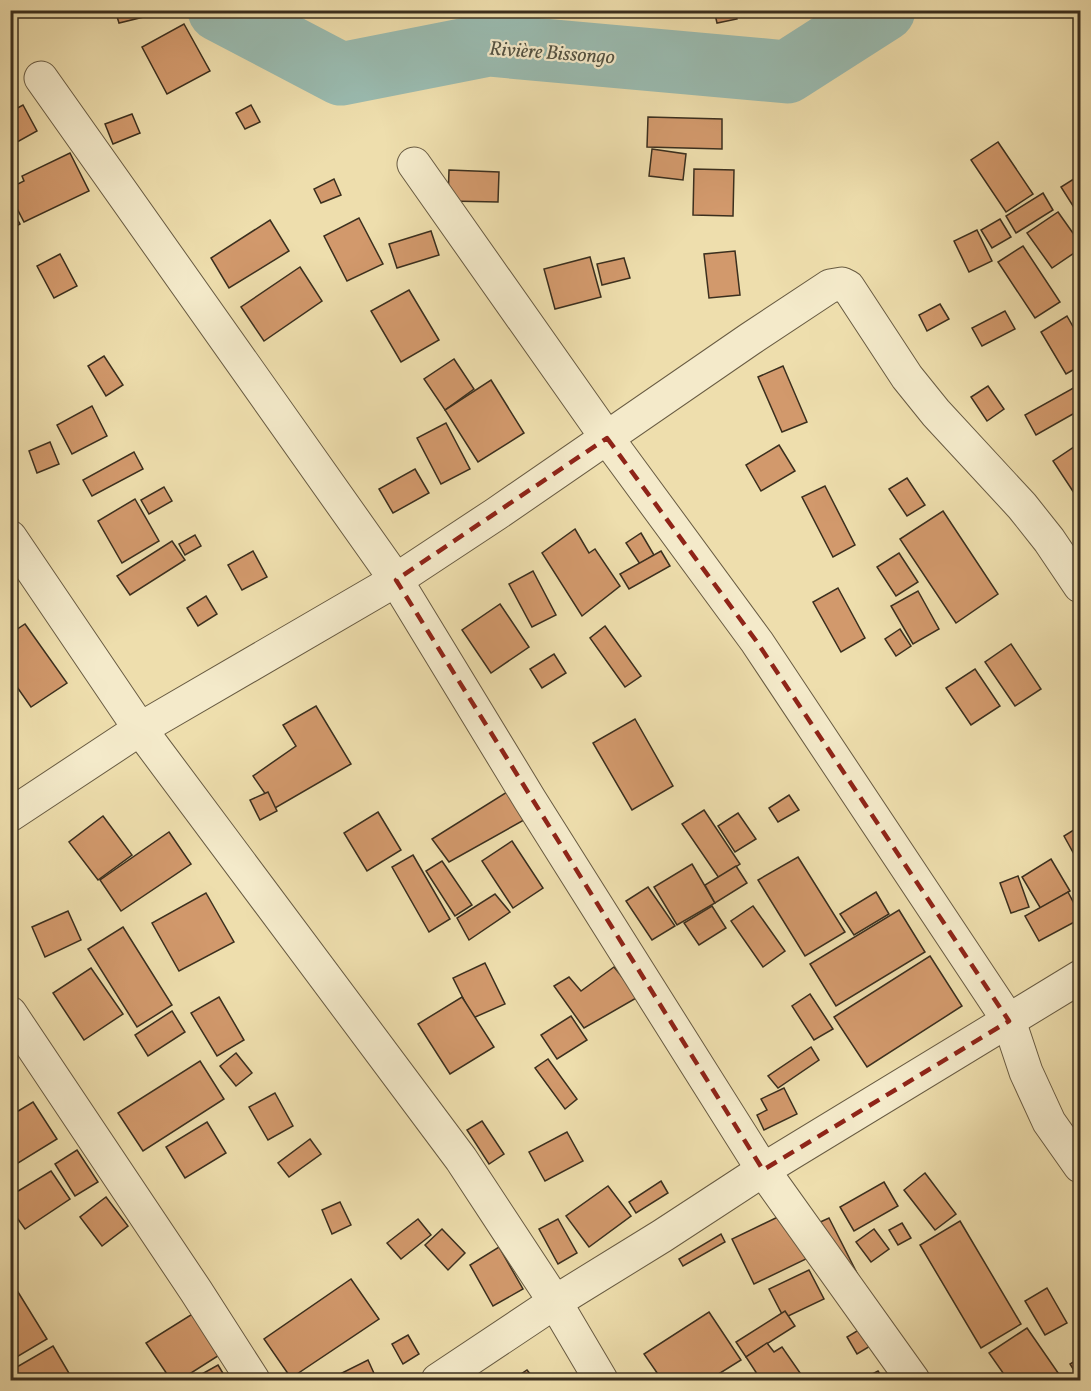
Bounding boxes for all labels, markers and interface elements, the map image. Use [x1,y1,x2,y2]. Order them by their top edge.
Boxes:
water label: Rivière Bissongo [488,36,616,72]

